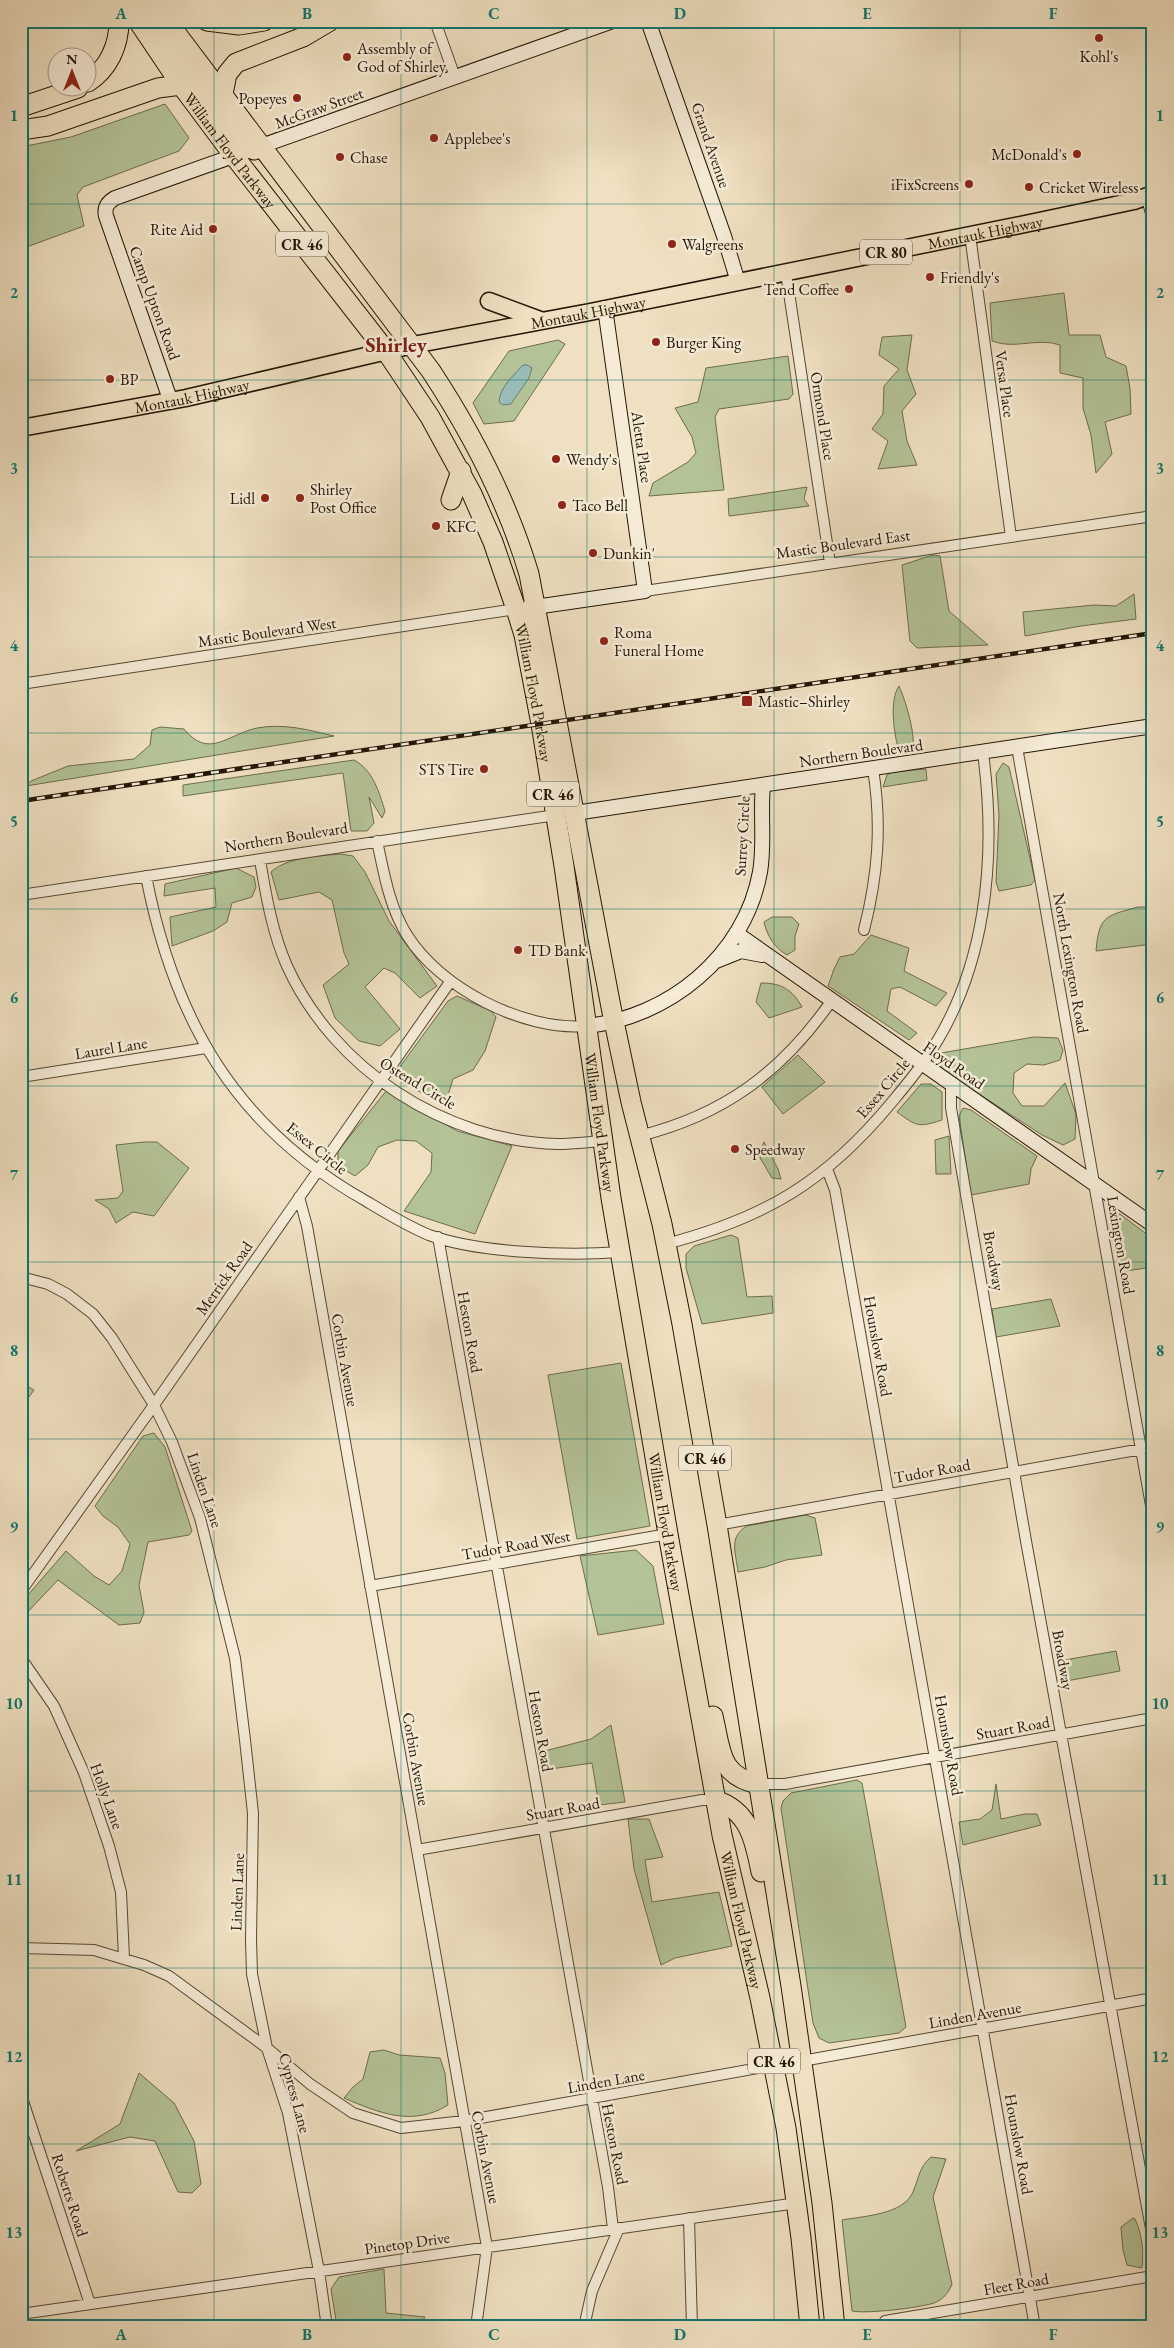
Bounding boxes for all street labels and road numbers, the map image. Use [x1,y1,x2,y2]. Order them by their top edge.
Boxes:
street label: McGraw Street [272,82,366,134]
street label: William Floyd Parkway [179,88,282,213]
street label: Grand Avenue [687,99,735,191]
street label: Montauk Highway [926,210,1045,254]
road number: CR 46 [276,232,328,256]
road number: CR 80 [860,240,912,264]
street label: Camp Upton Road [125,243,186,364]
street label: Montauk Highway [529,290,648,333]
street label: Versa Place [990,349,1020,419]
street label: Ormond Place [806,370,840,462]
street label: Montauk Highway [133,373,252,418]
street label: Aletta Place [626,409,657,484]
street label: Mastic Boulevard East [775,524,911,564]
street label: Mastic Boulevard West [197,612,337,652]
street label: William Floyd Parkway [511,621,558,764]
street label: Northern Boulevard [798,734,925,772]
road number: CR 46 [527,782,579,806]
street label: Surrey Circle [729,795,755,877]
street label: Northern Boulevard [223,817,350,857]
street label: North Lexington Road [1048,891,1094,1036]
street label: Laurel Lane [73,1032,149,1064]
street label: Floyd Road [919,1036,990,1094]
street label: William Floyd Parkway [580,1051,621,1195]
street label: Ostend Circle [376,1052,460,1114]
street label: Essex Circle [852,1053,914,1123]
street label: Essex Circle [282,1117,352,1179]
street label: Lexington Road [1102,1194,1140,1297]
street label: Broadway [978,1229,1010,1294]
street label: Merrick Road [191,1236,258,1319]
street label: Heston Road [453,1290,488,1375]
street label: Hounslow Road [859,1294,897,1399]
street label: Corbin Avenue [326,1312,364,1408]
road number: CR 46 [679,1446,731,1470]
street label: Linden Lane [182,1450,228,1530]
street label: William Floyd Parkway [644,1451,689,1594]
street label: Tudor Road [892,1454,973,1488]
street label: Tudor Road West [460,1525,572,1565]
street label: Broadway [1047,1628,1079,1693]
street label: Heston Road [524,1689,559,1774]
street label: Hounslow Road [930,1693,968,1798]
street label: Corbin Avenue [397,1711,435,1807]
street label: Stuart Road [975,1711,1052,1745]
street label: Holly Lane [85,1760,129,1832]
street label: Stuart Road [525,1792,602,1826]
street label: William Floyd Parkway [716,1849,768,1992]
street label: Linden Lane [225,1853,249,1931]
street label: Linden Avenue [927,1997,1023,2033]
road number: CR 46 [748,2048,800,2074]
street label: Cypress Lane [274,2051,316,2135]
street label: Linden Lane [566,2064,646,2098]
street label: Hounslow Road [1000,2092,1038,2197]
street label: Heston Road [597,2102,633,2187]
street label: Corbin Avenue [467,2109,505,2205]
street label: Roberts Road [47,2151,94,2240]
street label: Pinetop Drive [363,2227,451,2259]
street label: Fleet Road [982,2268,1051,2300]

